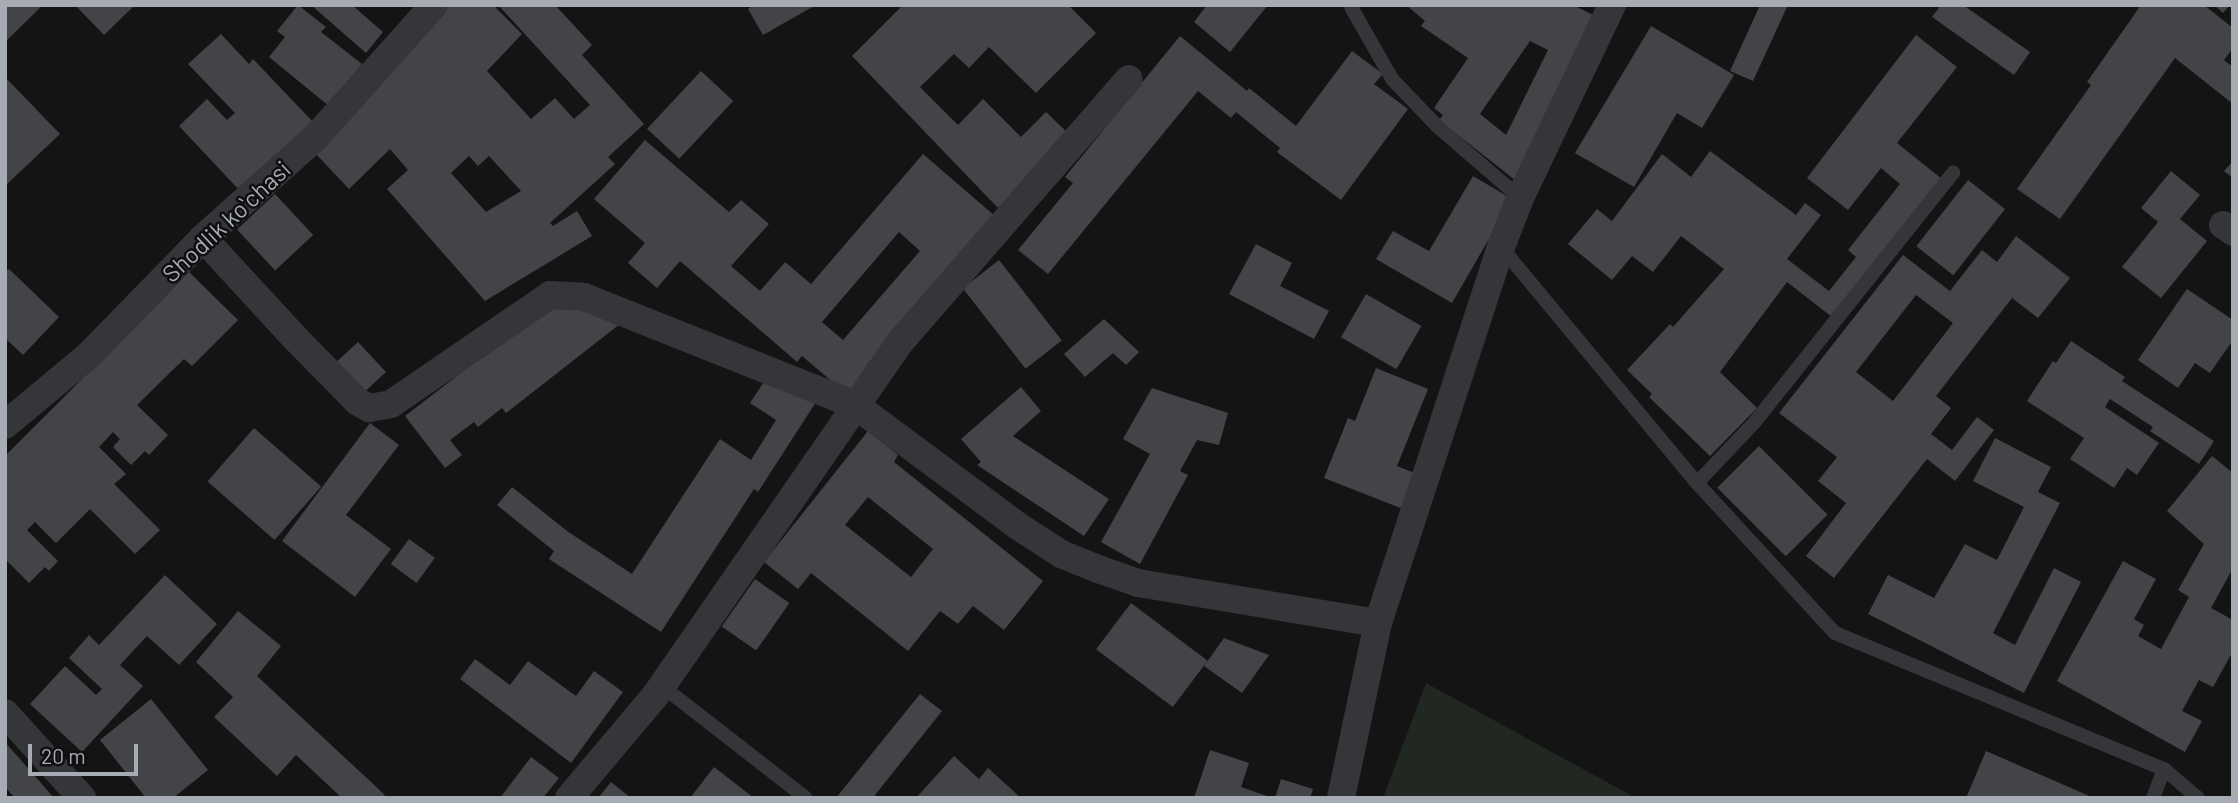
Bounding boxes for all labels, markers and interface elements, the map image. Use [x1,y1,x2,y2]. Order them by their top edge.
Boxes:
street label: Shodlik koʻchasi [156,154,296,288]
scale bar [32,730,142,774]
text: 20 m [41,743,86,768]

